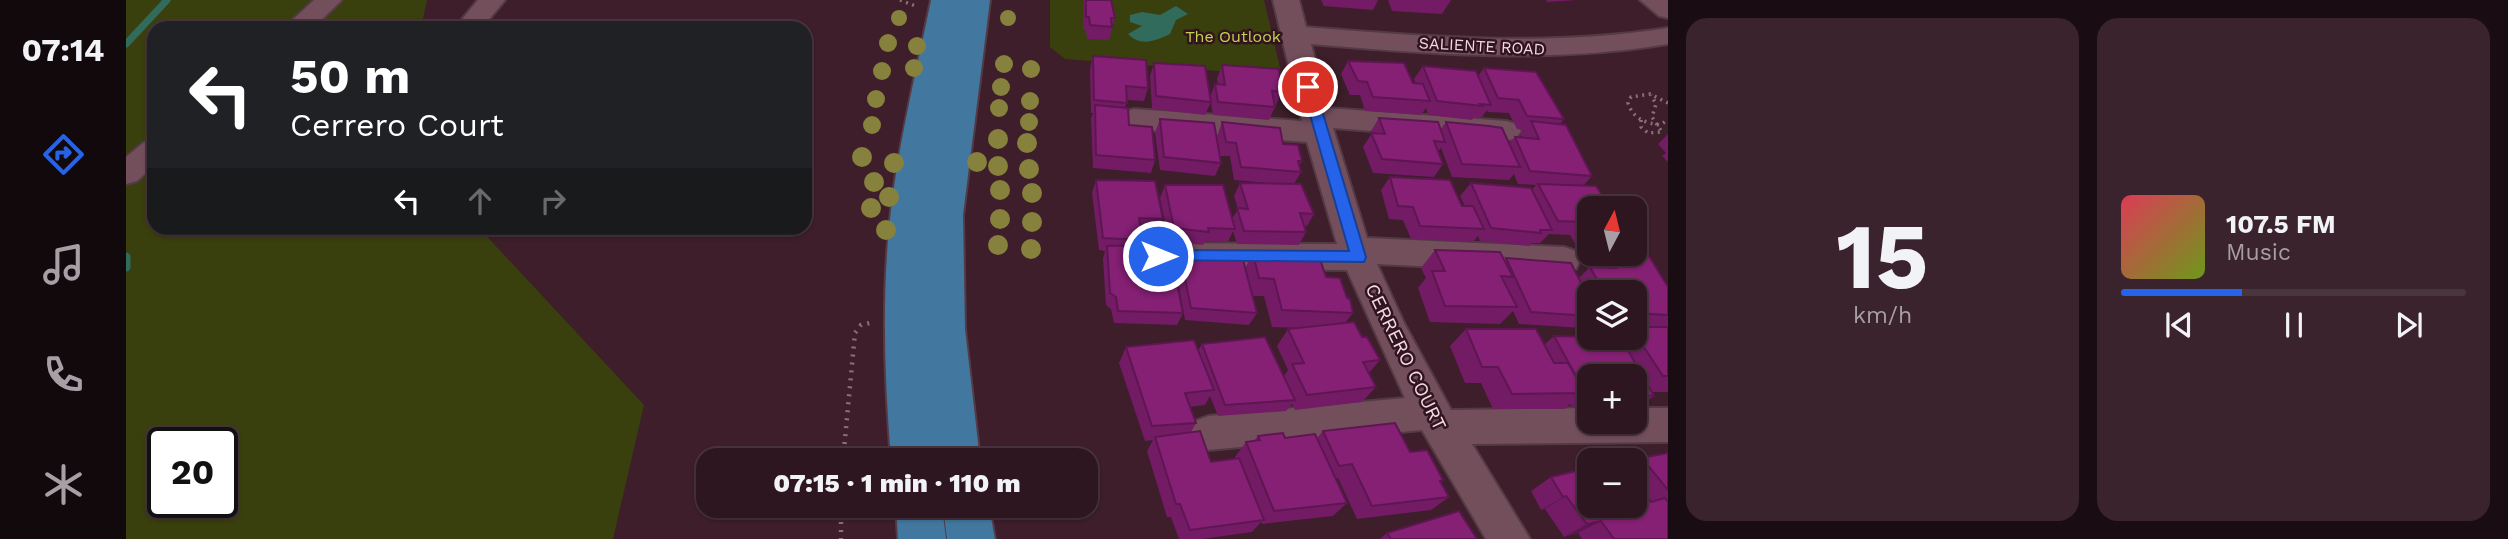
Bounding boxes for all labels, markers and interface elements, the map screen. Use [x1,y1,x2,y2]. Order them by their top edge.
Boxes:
park label: The Outlook [1185,27,1281,46]
text: 07:14 [22,31,104,69]
street label: SALIENTE ROAD [1418,33,1546,59]
text: 50 m [290,47,410,105]
icon: left [175,49,266,140]
pin [1278,57,1338,117]
icon: arrive [1289,68,1327,106]
text: Cerrero Court [290,106,504,144]
icon: directions [39,130,88,179]
icon: left [388,182,426,220]
icon: ahead [461,182,499,220]
icon: right [534,182,572,220]
north arrow [1577,196,1647,266]
map controls [1577,196,1647,518]
text: 15 [1836,203,1929,310]
text: 107.5 FM [2226,209,2336,239]
position arrow [1121,219,1195,293]
text: Music [2226,239,2291,266]
icon: music [39,240,88,289]
street label: CERRERO COURT [1361,280,1451,434]
button: layers [1577,280,1647,350]
text: km/h [1853,302,1912,329]
icon: previous [2160,306,2198,344]
icon: pause [2275,306,2313,344]
icon: next [2390,306,2428,344]
icon: phone [39,350,88,399]
button: + [1577,364,1647,434]
speed limit sign: 20 [147,427,238,518]
button: − [1577,448,1647,518]
icon: climate [39,460,88,509]
text: 07:15 · 1 min · 110 m [773,468,1021,498]

